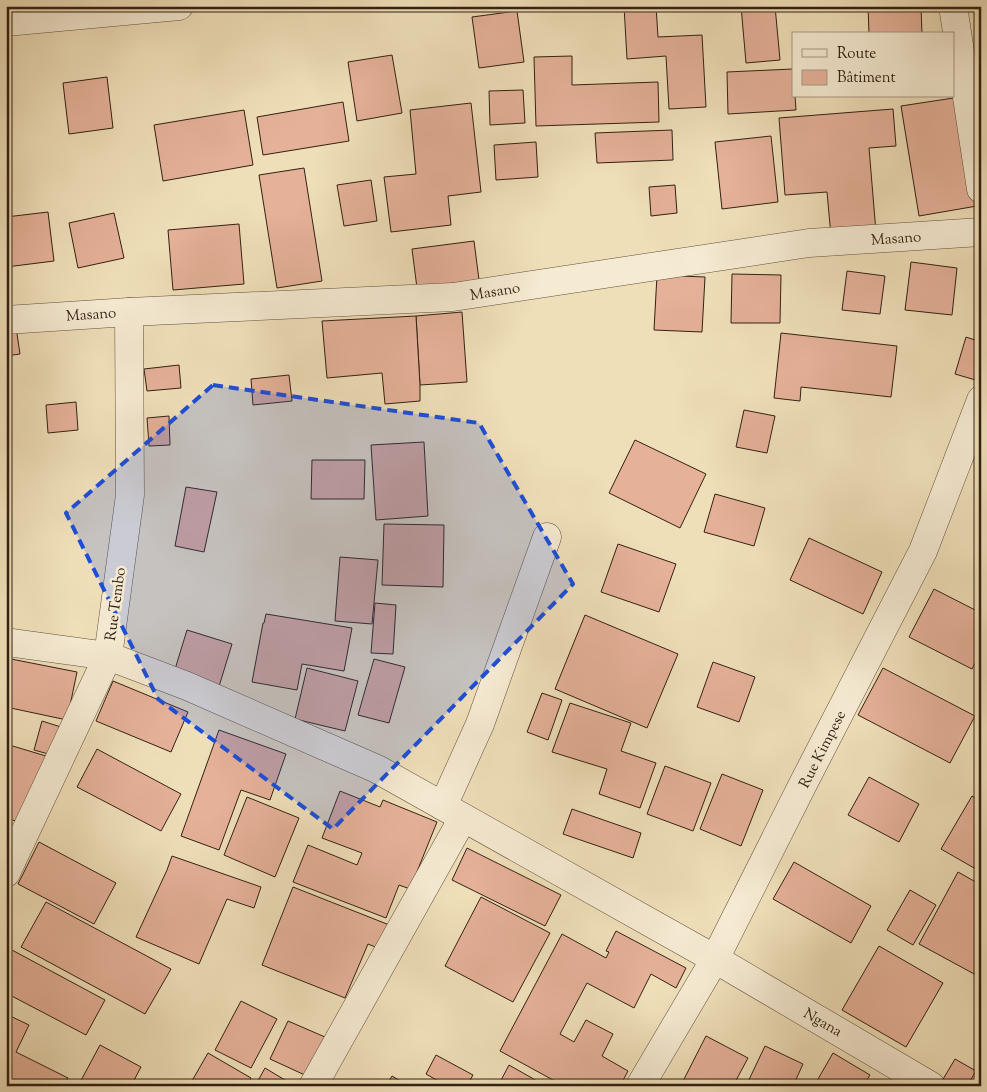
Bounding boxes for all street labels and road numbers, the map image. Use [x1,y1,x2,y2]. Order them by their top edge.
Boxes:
street label: Masano [870,227,922,252]
street label: Masano [469,278,522,307]
street label: Masano [65,303,117,328]
street label: Rue Tembo [101,566,132,642]
street label: Rue Kimpese [795,707,852,792]
street label: Ngana [799,1004,846,1043]

